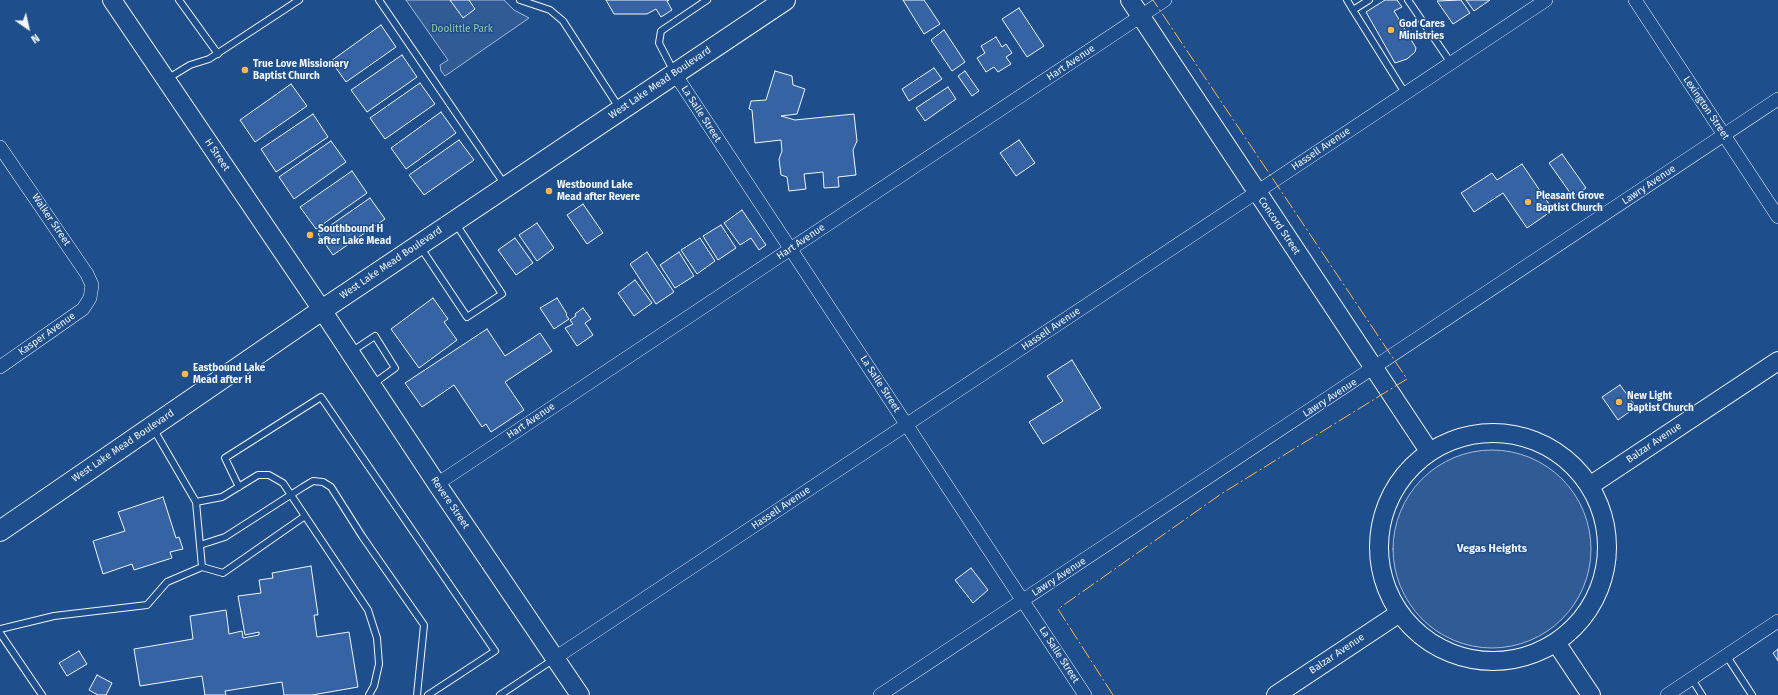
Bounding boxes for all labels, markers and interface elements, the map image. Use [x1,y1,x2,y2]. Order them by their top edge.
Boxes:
north arrow [8,8,48,48]
place label: God Cares Ministries [1399,18,1445,42]
park label: Doolittle Park [431,23,493,35]
marker: God Cares Ministries [1386,25,1396,35]
text: N [28,31,42,46]
street label: Hart Avenue [1045,42,1097,84]
street label: West Lake Mead Boulevard [607,44,713,122]
place label: True Love Missionary Baptist Church [253,58,349,82]
marker: True Love Missionary Baptist Church [240,65,250,75]
street label: Lexington Street [1680,74,1732,142]
street label: La Salle Street [678,84,724,144]
street label: Hassell Avenue [1289,125,1353,173]
street label: H Street [202,136,232,174]
street label: Lawry Avenue [1620,163,1678,207]
place label: Westbound Lake Mead after Revere [557,179,640,202]
marker: Westbound Lake Mead after Revere [544,186,554,196]
place label: Pleasant Grove Baptist Church [1536,190,1604,214]
street label: Walker Street [29,192,73,248]
street label: Concord Street [1255,195,1303,257]
marker: Pleasant Grove Baptist Church [1523,197,1533,207]
street label: Hart Avenue [775,221,827,263]
place label: Southbound H after Lake Mead [318,223,391,246]
street label: West Lake Mead Boulevard [338,224,444,302]
marker: Southbound H after Lake Mead [305,230,315,240]
street label: Hassell Avenue [1019,305,1083,353]
street label: Kasper Avenue [16,310,78,358]
street label: La Salle Street [857,354,903,414]
place label: Eastbound Lake Mead after H [193,362,265,386]
marker: Eastbound Lake Mead after H [180,369,190,379]
street label: Lawry Avenue [1301,376,1359,420]
place label: New Light Baptist Church [1627,390,1694,414]
marker: New Light Baptist Church [1614,397,1624,407]
street label: Hart Avenue [505,400,557,442]
street label: West Lake Mead Boulevard [70,407,176,485]
street label: Balzar Avenue [1624,420,1684,466]
street label: Revere Street [428,475,472,531]
street label: Hassell Avenue [749,484,813,532]
district label: Vegas Heights [1457,542,1527,556]
street label: Lawry Avenue [1030,555,1088,599]
street label: La Salle Street [1036,625,1082,685]
street label: Balzar Avenue [1307,631,1367,677]

